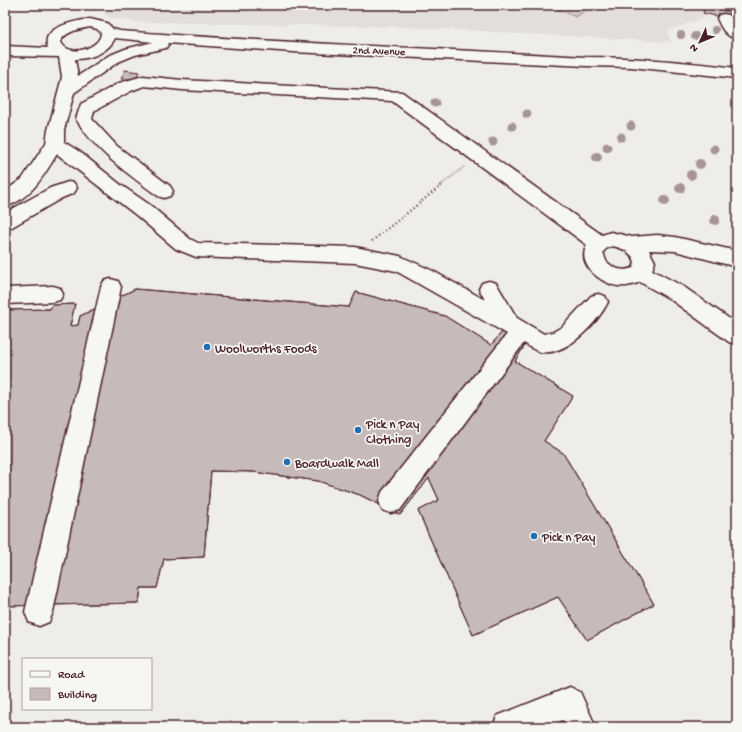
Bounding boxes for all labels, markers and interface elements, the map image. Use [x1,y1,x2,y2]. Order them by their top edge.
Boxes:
north arrow [680,22,720,62]
text: N [687,41,701,54]
street label: 2nd Avenue [352,45,406,59]
marker: Woolworths Foods [202,342,212,352]
place label: Woolworths Foods [215,342,318,357]
place label: Pick n Pay Clothing [365,418,420,448]
marker: Pick n Pay Clothing [353,425,363,435]
marker: Boardwalk Mall [282,457,292,467]
place label: Boardwalk Mall [294,457,379,472]
marker: Pick n Pay [529,531,539,541]
place label: Pick n Pay [541,531,596,546]
legend [22,658,152,710]
text: Road [58,669,85,683]
text: Building [57,689,97,703]

